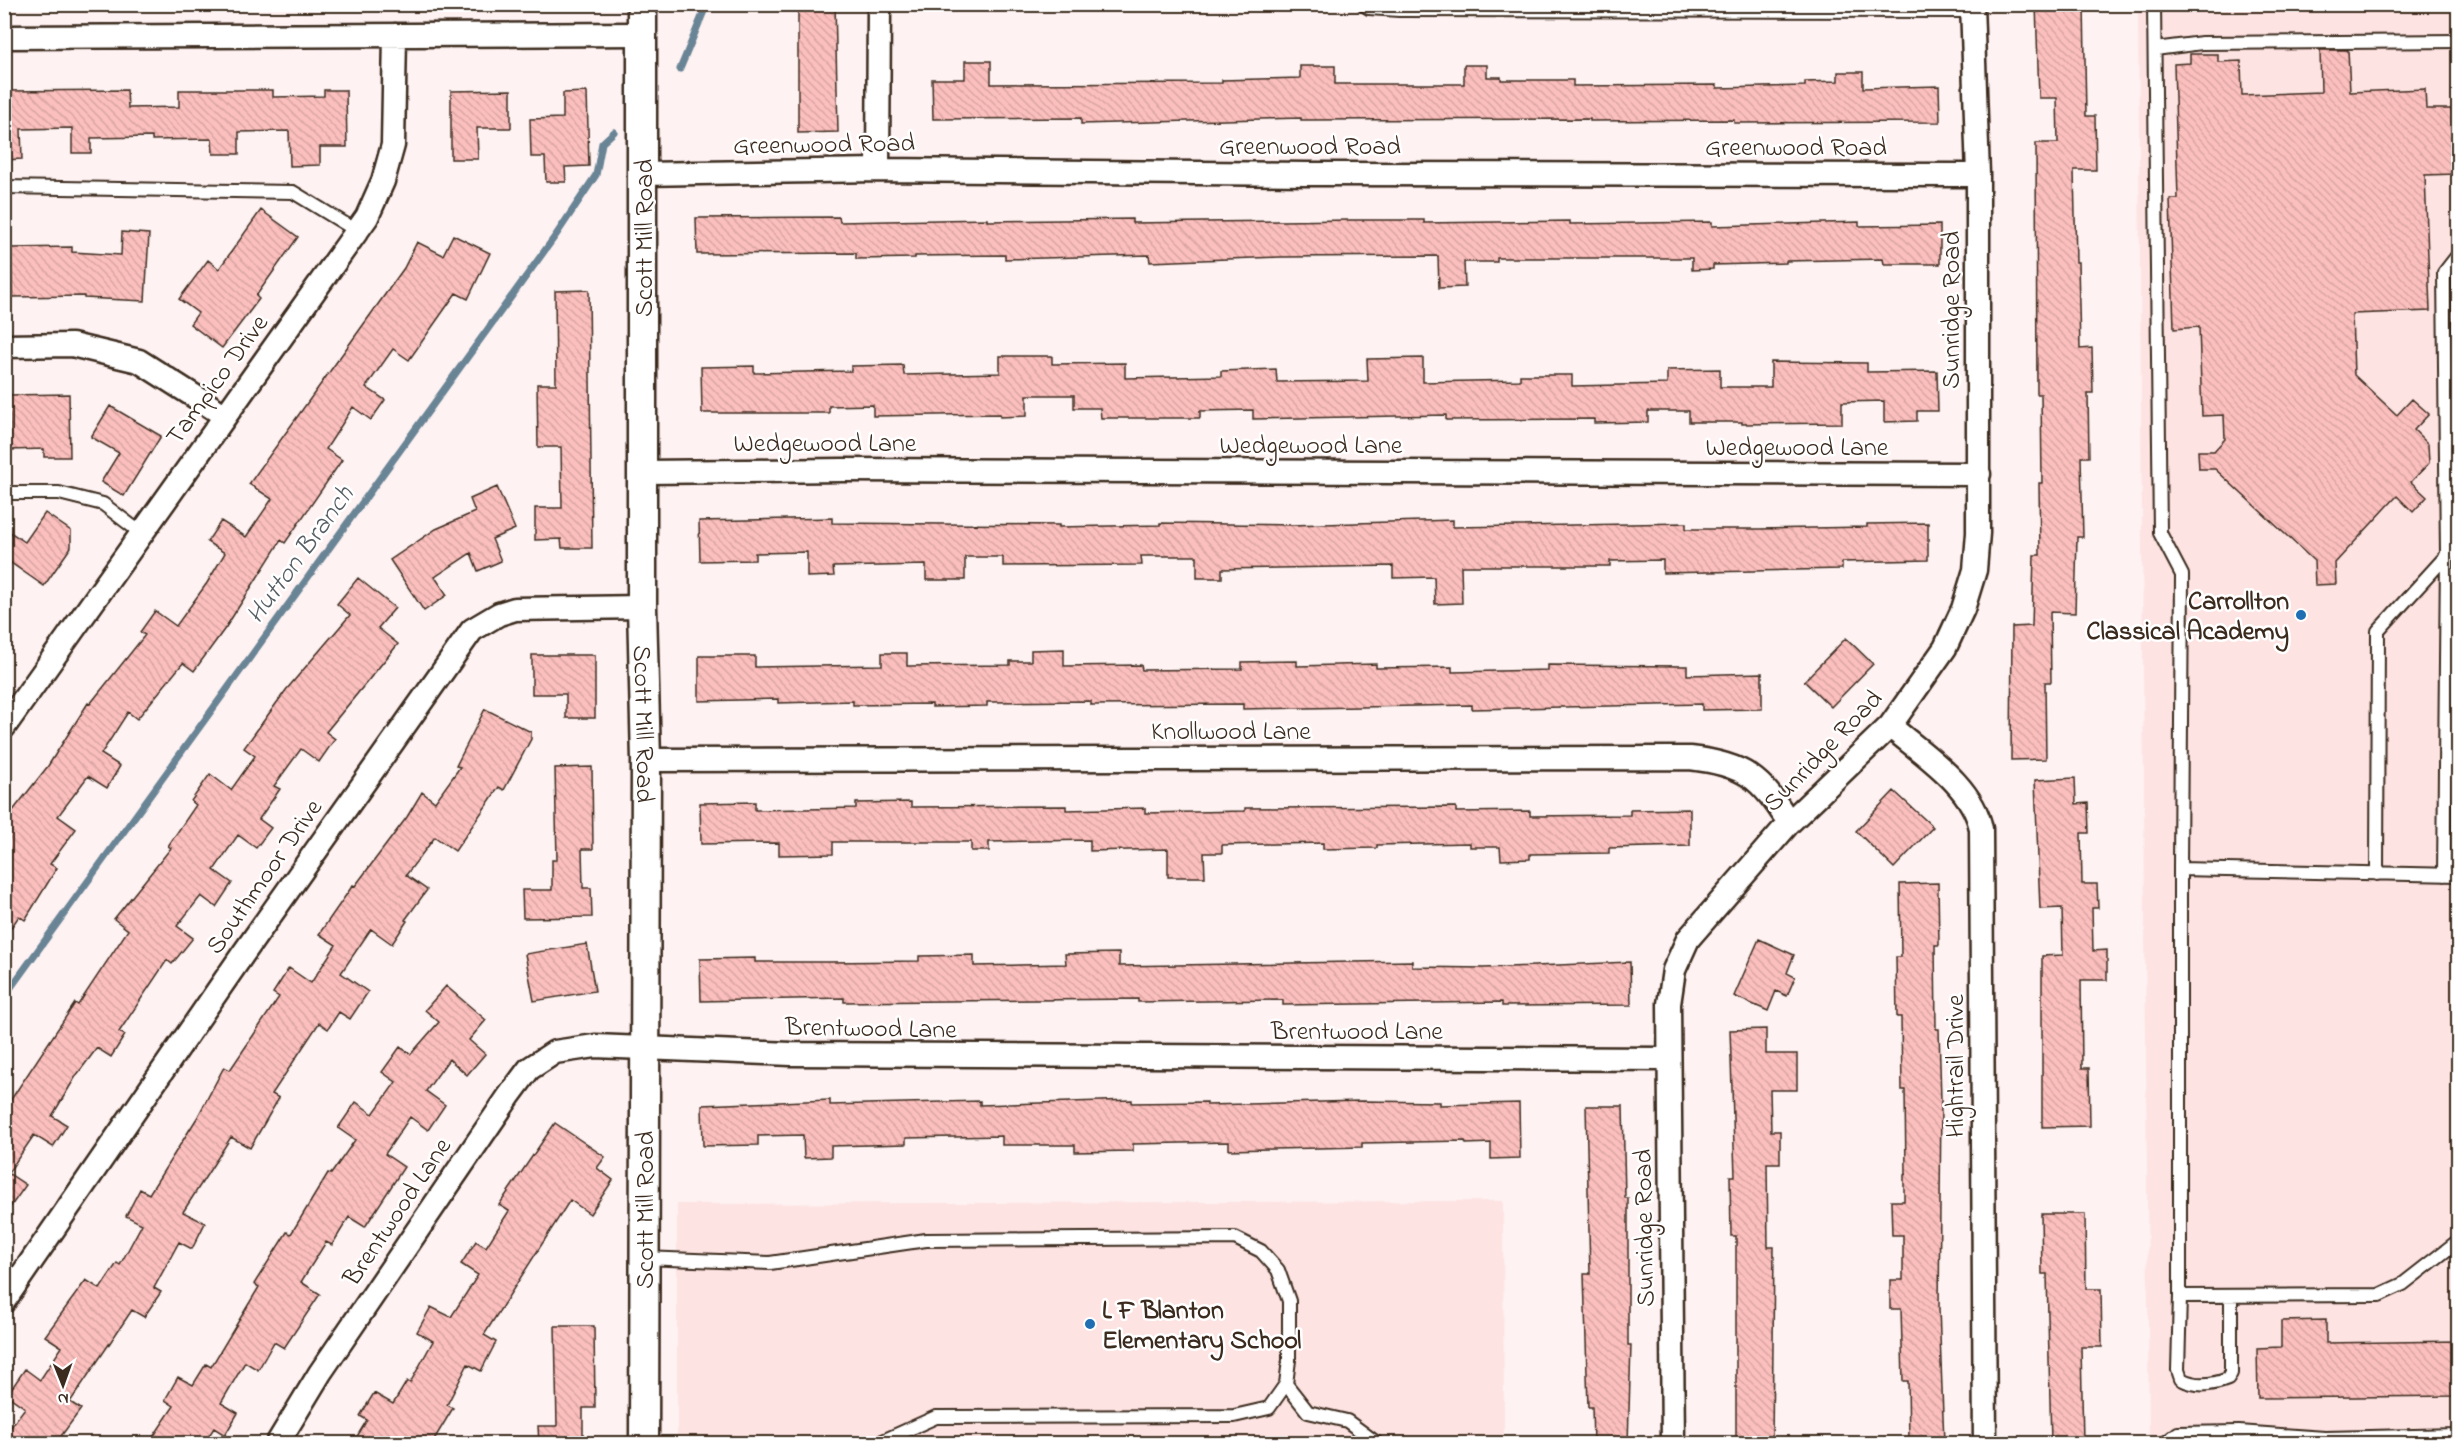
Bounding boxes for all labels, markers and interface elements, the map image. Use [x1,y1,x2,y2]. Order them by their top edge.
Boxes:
street label: Greenwood Road [733,125,916,167]
street label: Greenwood Road [1219,129,1401,167]
street label: Greenwood Road [1705,130,1887,168]
street label: Scott Mill Road [627,159,665,317]
street label: Sunridge Road [1934,231,1972,389]
street label: Tampico Drive [158,307,279,454]
street label: Wedgewood Lane [734,426,917,464]
street label: Wedgewood Lane [1220,428,1403,466]
street label: Wedgewood Lane [1706,430,1889,468]
water label: Hutton Branch [237,477,365,633]
place label: Carrollton Classical Academy [2086,584,2289,652]
marker: Carrollton Classical Academy [2294,608,2308,622]
street label: Scott Mill Road [621,645,662,803]
street label: Sunridge Road [1756,682,1893,822]
street label: Knollwood Lane [1151,714,1311,752]
street label: Southmoor Drive [198,792,333,963]
street label: Hightrail Drive [1938,994,1976,1138]
street label: Brentwood Lane [784,1009,958,1051]
street label: Brentwood Lane [1270,1014,1443,1052]
street label: Brentwood Lane [334,1131,462,1295]
street label: Scott Mill Road [628,1131,666,1289]
street label: Sunridge Road [1626,1148,1666,1307]
place label: L F Blanton Elementary School [1102,1293,1301,1361]
marker: L F Blanton Elementary School [1083,1317,1097,1331]
north arrow [33,1355,93,1415]
text: N [57,1386,69,1410]

